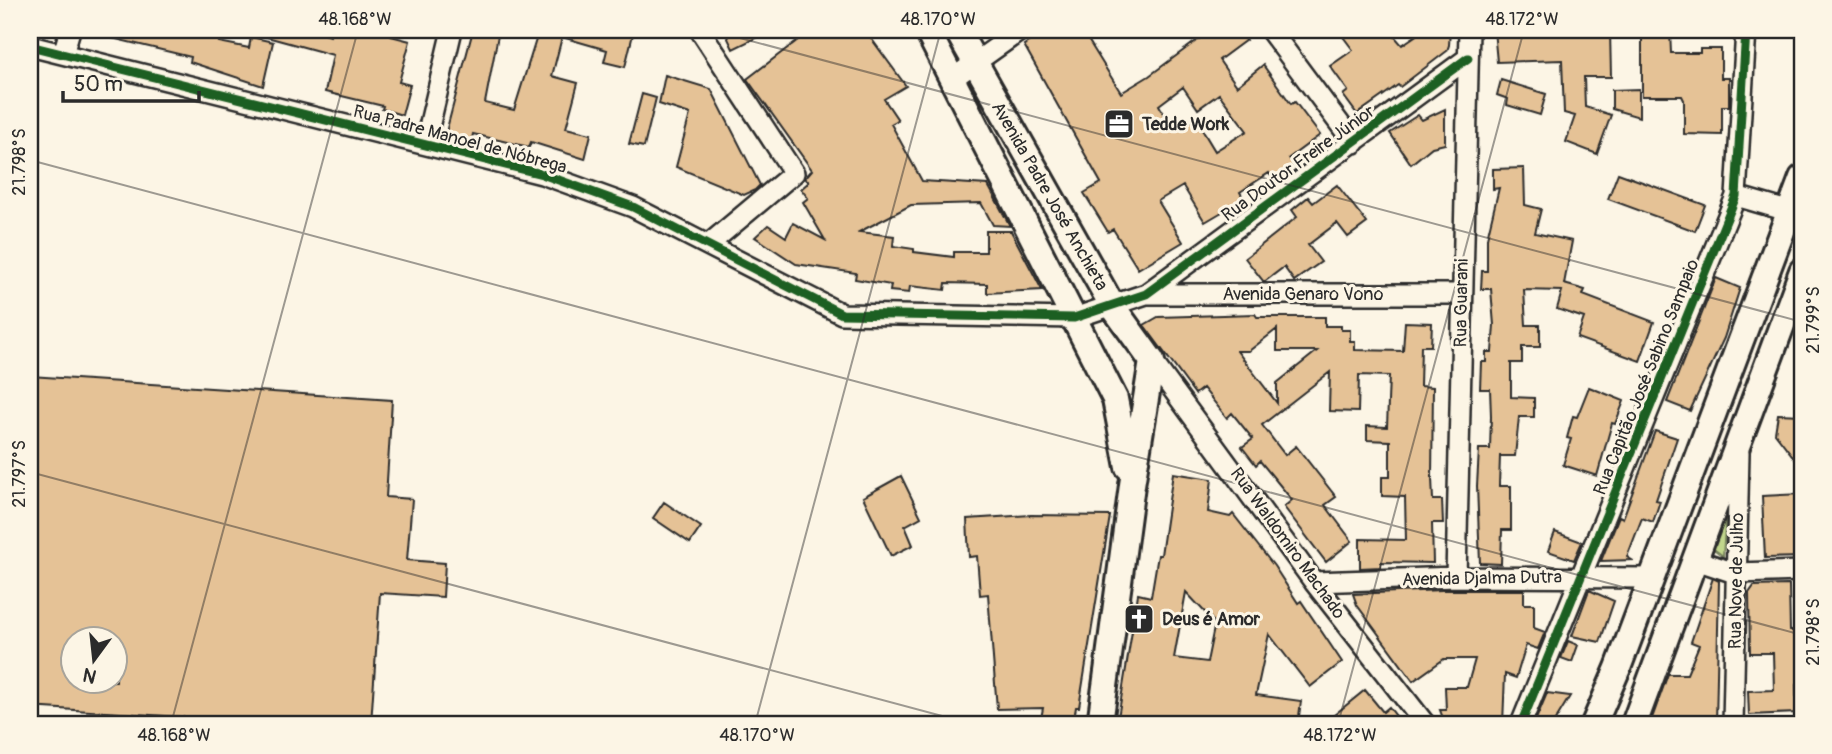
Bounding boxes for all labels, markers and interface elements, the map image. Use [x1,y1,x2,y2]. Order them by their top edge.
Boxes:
text: 48.168°W [318,8,392,31]
text: 48.170°W [900,8,976,31]
text: 48.172°W [1485,8,1559,31]
scale bar [63,60,200,104]
text: 50 m [74,71,123,98]
street label: Avenida Padre José Anchieta [986,98,1113,295]
street label: Rua Padre Manoel de Nóbrega [351,100,569,179]
street label: Rua Doutor Freire Júnior [1217,100,1380,227]
office icon: Tedde Work [1102,107,1136,141]
place label: Tedde Work [1141,113,1230,136]
text: 21.798°S [8,128,31,196]
street label: Rua Capitão José Sabino Sampaio [1589,256,1705,498]
street label: Rua Guarani [1449,258,1474,348]
street label: Avenida Genaro Vono [1223,283,1384,306]
text: 21.799°S [1802,286,1825,354]
text: 21.797°S [8,440,31,508]
street label: Rua Waldomiro Machado [1225,463,1350,624]
street label: Rua Nove de Julho [1724,512,1749,649]
street label: Avenida Djalma Dutra [1402,566,1562,591]
text: 21.798°S [1802,598,1825,666]
church icon: Deus é Amor [1122,602,1156,636]
place label: Deus é Amor [1162,608,1261,631]
north arrow [60,624,130,694]
text: N [80,662,99,689]
text: 48.168°W [137,724,211,747]
text: 48.170°W [719,724,795,747]
text: 48.172°W [1303,724,1377,747]

